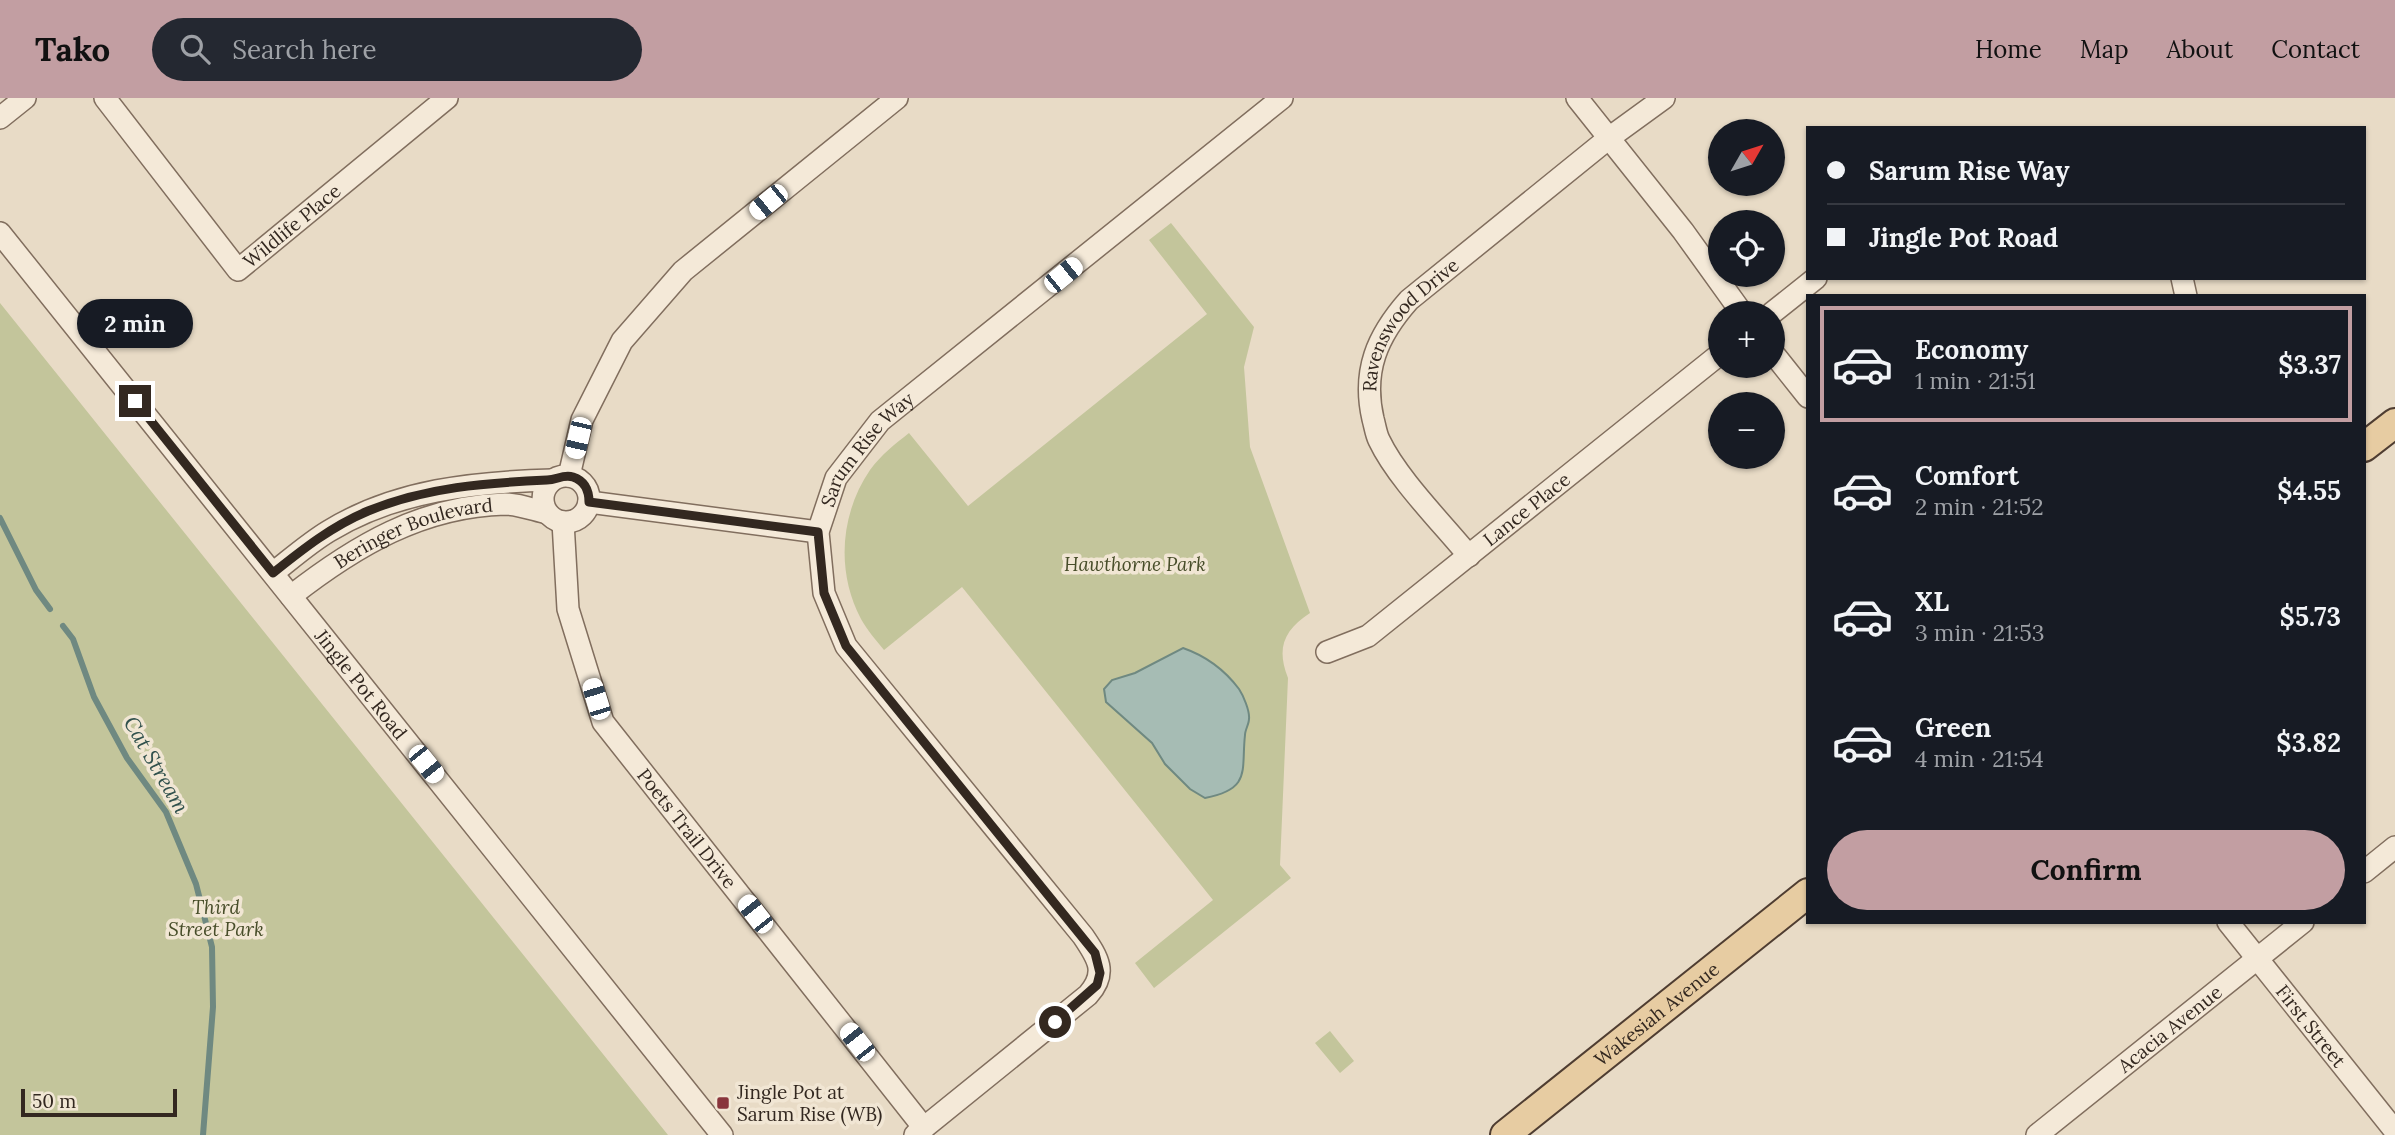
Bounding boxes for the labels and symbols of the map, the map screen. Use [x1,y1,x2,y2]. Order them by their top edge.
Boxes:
north arrow [1708,119,1785,196]
street label: Wildlife Place [238,179,345,273]
car [746,181,791,223]
street label: Ravenswood Drive [1357,253,1464,392]
car [1041,254,1086,296]
callout: 2 min [77,300,193,348]
route end [119,385,151,417]
street label: Sarum Rise Way [815,387,919,510]
car [564,415,593,461]
street label: Lance Place [1478,467,1575,551]
street label: Beringer Boulevard [329,493,494,574]
park label: Hawthorne Park [1064,552,1206,576]
street label: Jingle Pot Road [309,624,413,744]
car [580,676,613,722]
water label: Cat Stream [118,711,195,819]
car [405,741,448,787]
street label: Poets Trail Drive [632,763,742,893]
car [734,891,777,937]
park label: Third Street Park [168,895,264,941]
street label: Wakesiah Avenue [1589,957,1724,1071]
street label: Acacia Avenue [2112,980,2227,1078]
street label: First Street [2271,980,2352,1073]
route start [1039,1006,1071,1038]
car [836,1019,879,1065]
place label: Jingle Pot at Sarum Rise (WB) [736,1080,883,1127]
scale bar [21,1086,177,1118]
marker: Jingle Pot at Sarum Rise (WB) [715,1095,731,1111]

